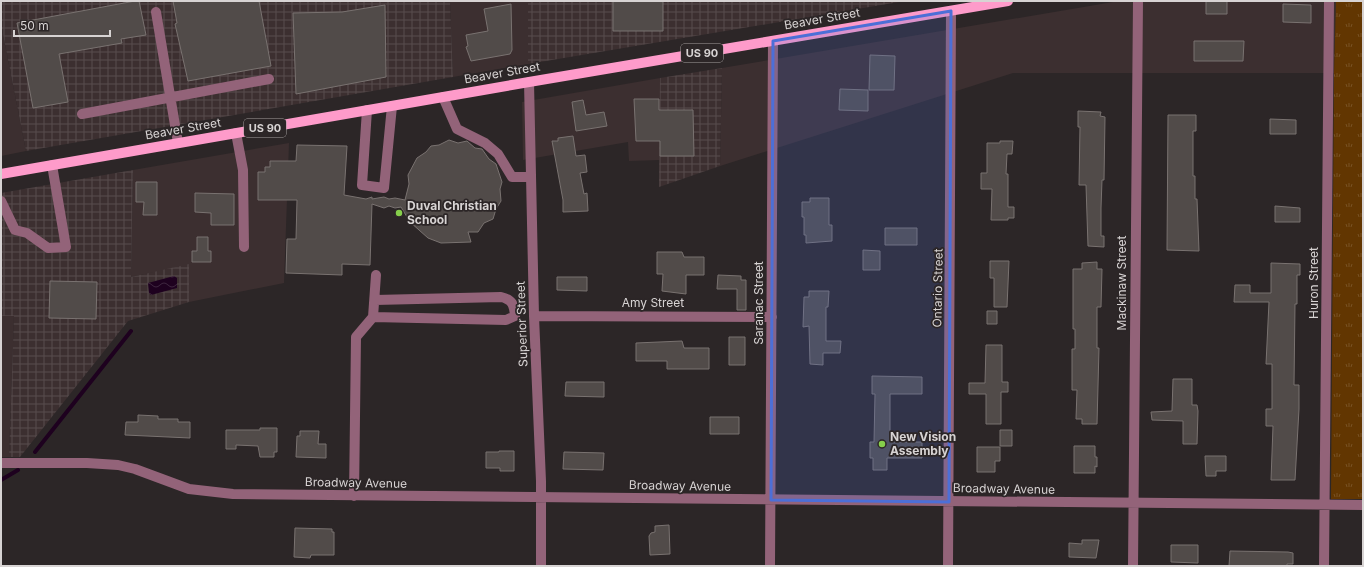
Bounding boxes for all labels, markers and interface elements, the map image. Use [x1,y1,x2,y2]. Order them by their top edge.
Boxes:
street label: Beaver Street [783,4,861,33]
scale bar [14,12,110,38]
text: 50 m [20,18,49,33]
road number: US 90 [681,44,723,62]
street label: Beaver Street [463,58,541,87]
street label: Beaver Street [144,114,222,143]
road number: US 90 [244,119,286,137]
place label: Duval Christian School [407,198,497,227]
marker: Duval Christian School [394,208,404,218]
street label: Mackinaw Street [1114,236,1129,330]
street label: Huron Street [1306,247,1321,319]
street label: Ontario Street [929,248,946,328]
street label: Saranac Street [751,261,766,345]
street label: Superior Street [513,281,530,367]
street label: Amy Street [622,295,684,310]
place label: New Vision Assembly [890,429,956,458]
marker: New Vision Assembly [877,439,887,449]
street label: Broadway Avenue [305,474,407,491]
street label: Broadway Avenue [629,477,731,494]
street label: Broadway Avenue [953,480,1055,497]

